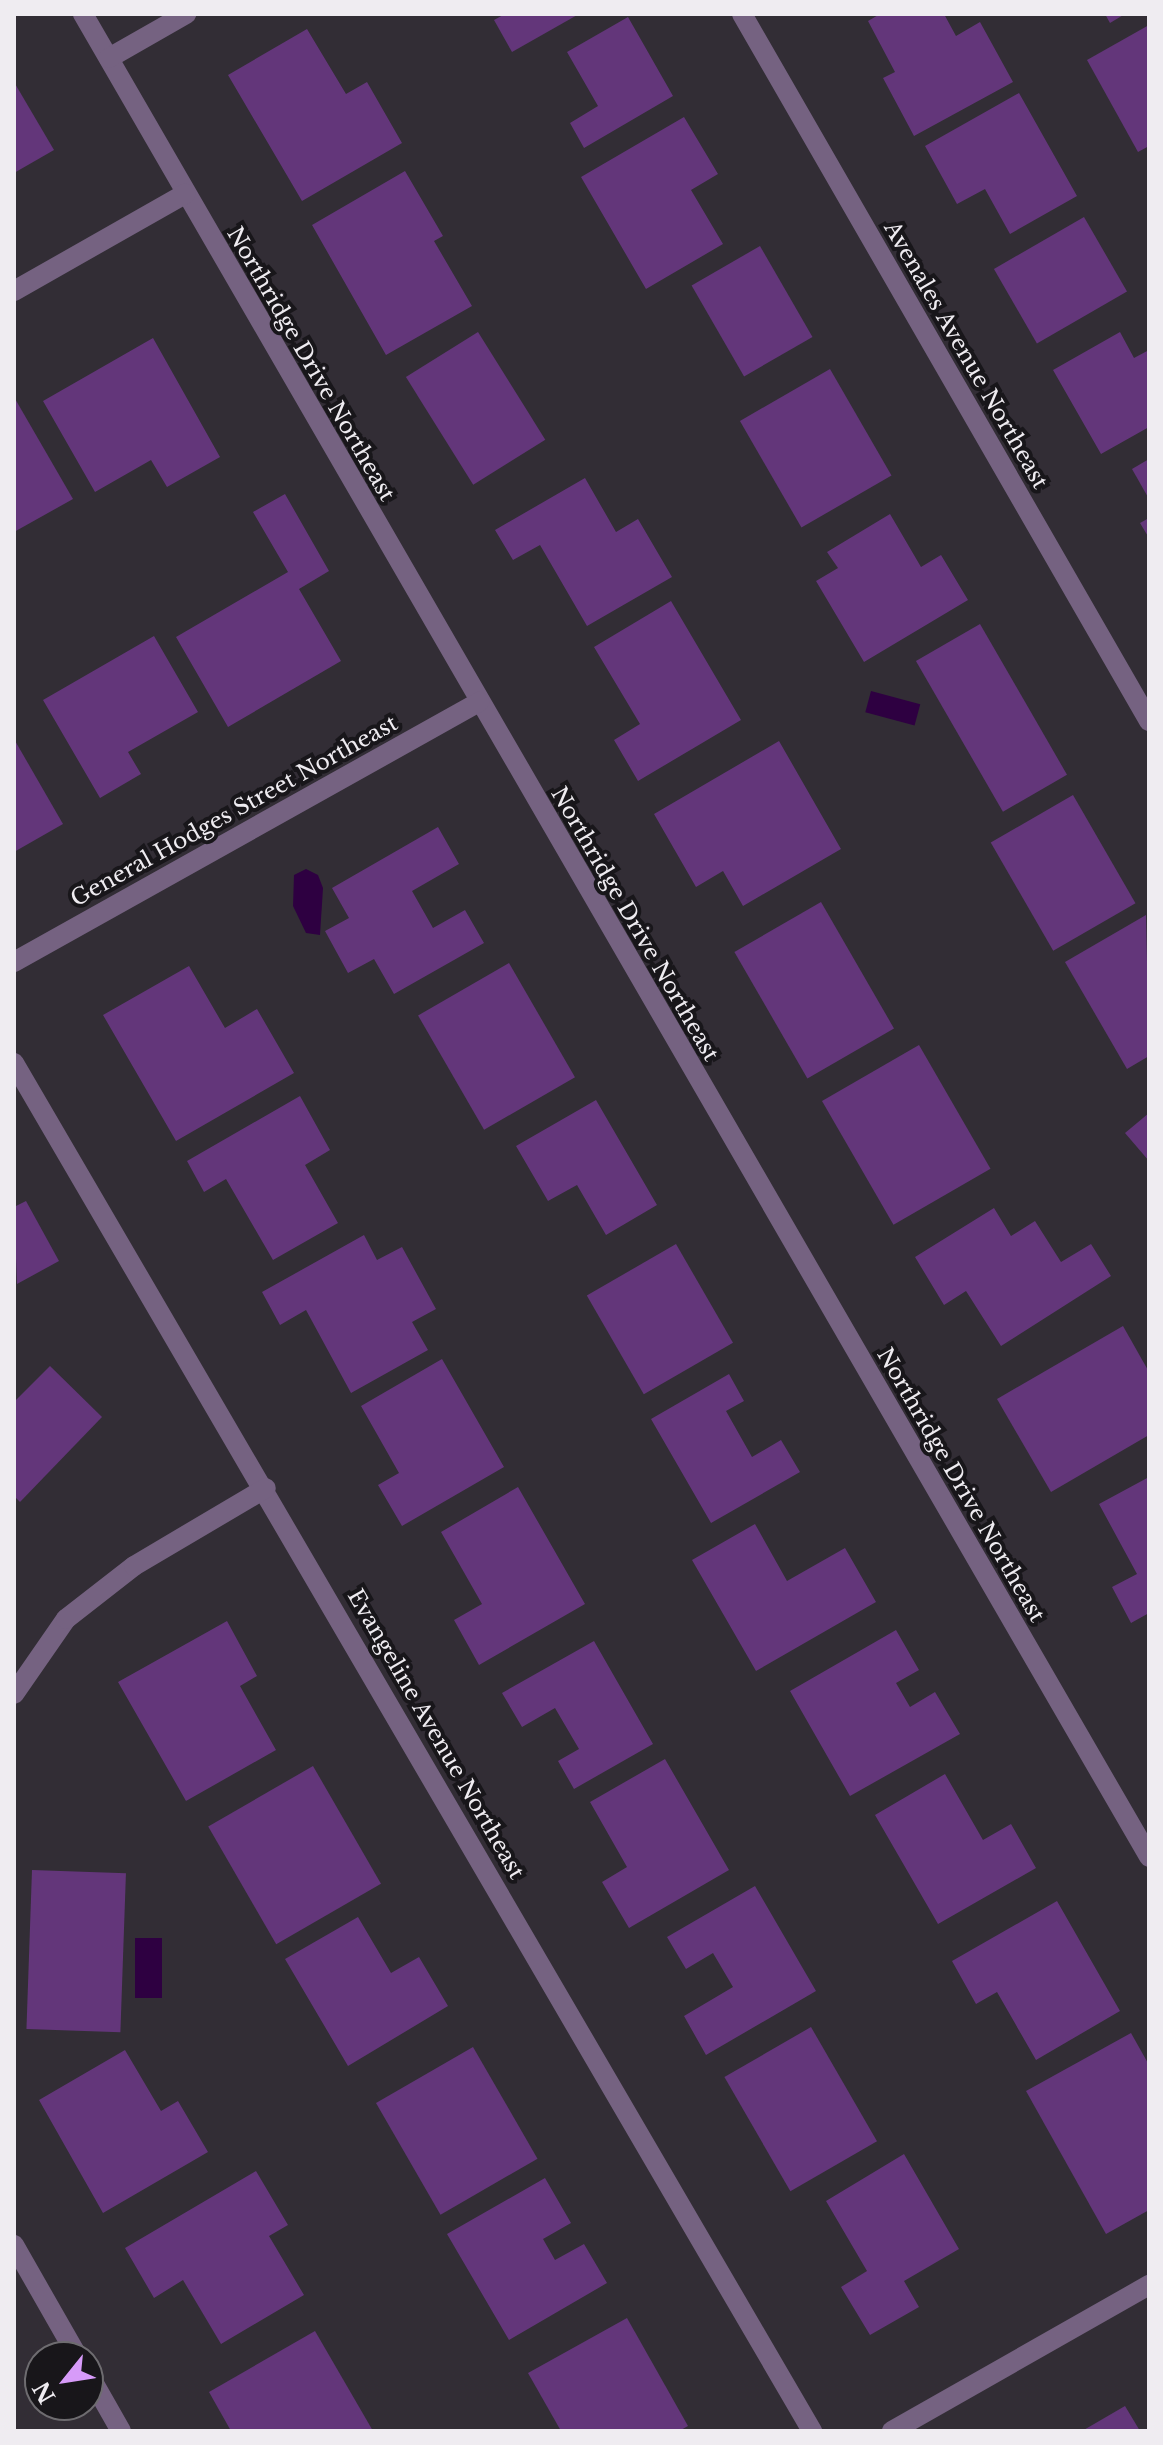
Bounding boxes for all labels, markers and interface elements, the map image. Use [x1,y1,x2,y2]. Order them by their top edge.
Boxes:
street label: Avenales Avenue Northeast [878,216,1054,494]
street label: Northridge Drive Northeast [222,222,400,506]
street label: General Hodges Street Northeast [66,710,402,912]
street label: Northridge Drive Northeast [546,782,724,1066]
street label: Northridge Drive Northeast [872,1343,1050,1627]
street label: Evangeline Avenue Northeast [342,1584,530,1884]
north arrow [24,2341,104,2421]
text: N [28,2377,61,2408]

